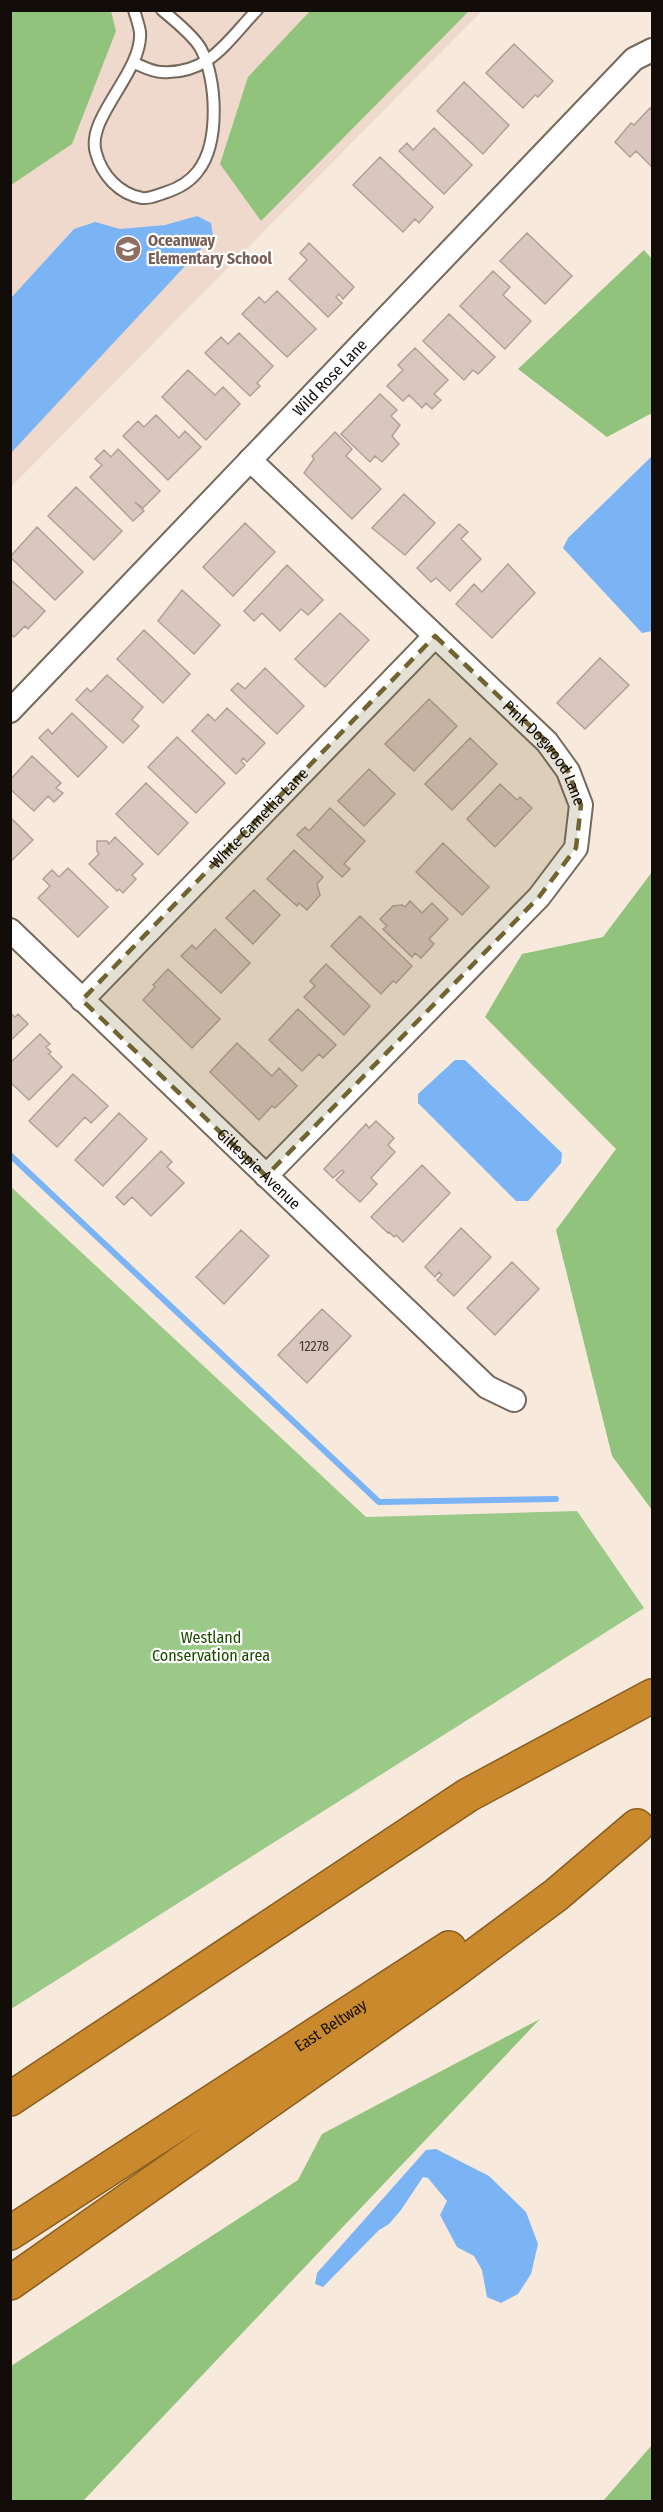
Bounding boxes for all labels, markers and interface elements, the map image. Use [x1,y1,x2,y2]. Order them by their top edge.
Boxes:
place label: Oceanway Elementary School [148,231,273,268]
school or university icon: Oceanway Elementary School [113,234,143,264]
street label: Wild Rose Lane [288,335,371,420]
street label: Pink Dogwood Lane [499,696,590,808]
street label: White Camellia Lane [206,763,312,872]
street label: Gillespie Avenue [213,1124,305,1213]
house number: 12278 [299,1338,329,1355]
park label: Westland Conservation area [152,1628,270,1665]
street label: East Beltway [291,1994,371,2055]

